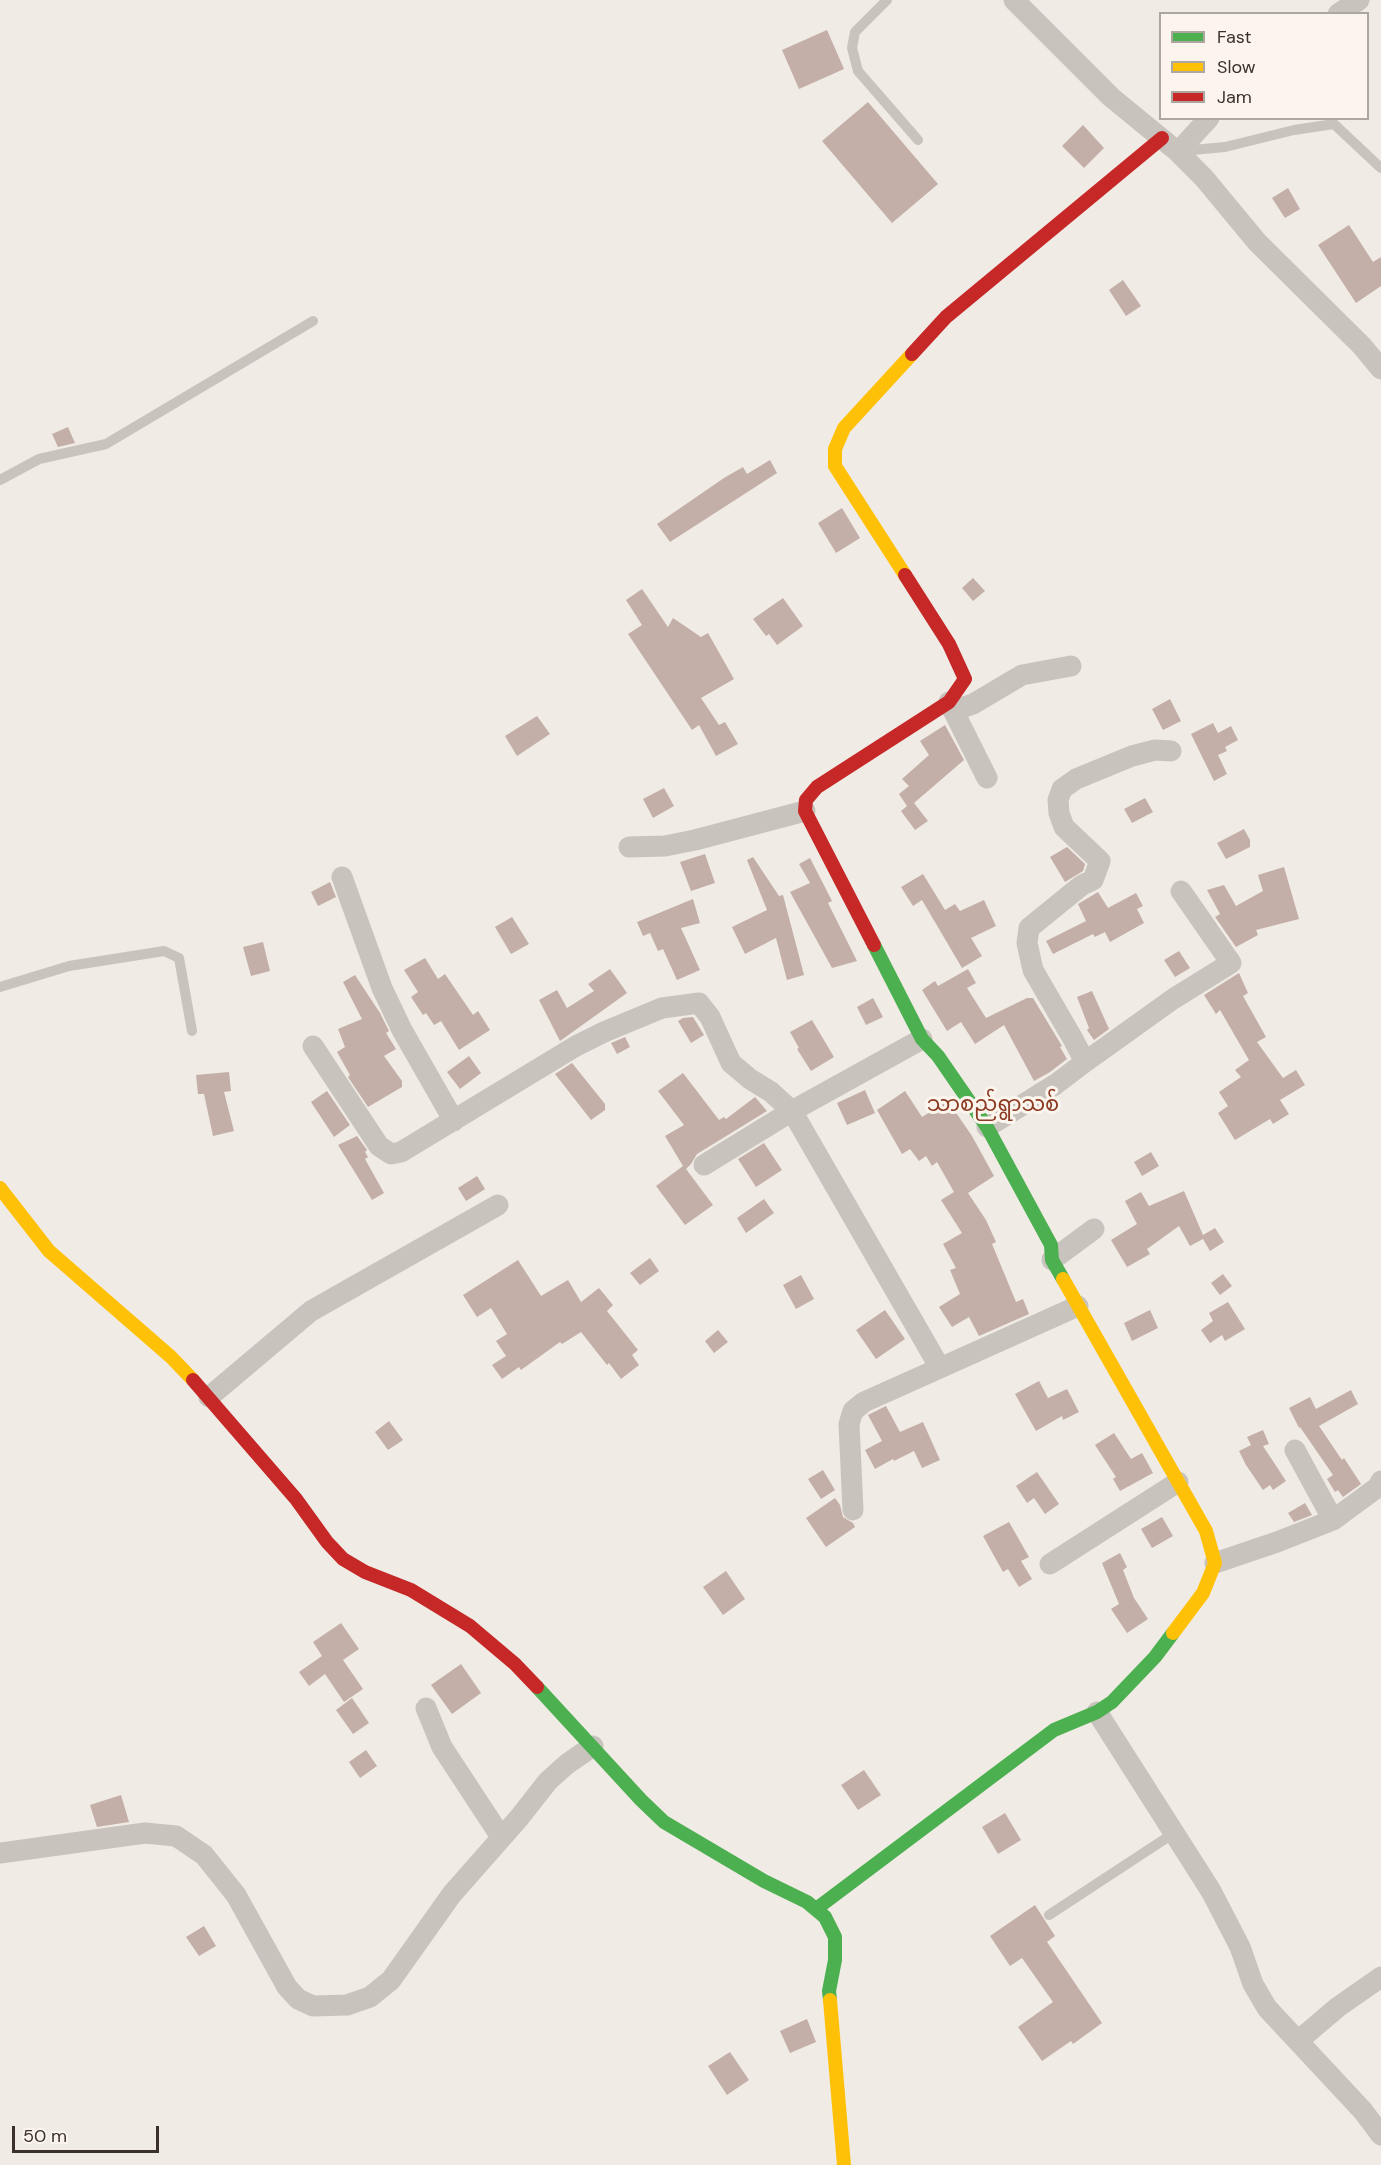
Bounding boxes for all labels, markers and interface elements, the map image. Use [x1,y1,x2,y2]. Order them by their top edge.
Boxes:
legend [1159,12,1369,120]
text: Fast [1217,25,1252,49]
text: Slow [1217,55,1256,79]
text: Jam [1217,85,1252,109]
district label: သာစည်ရွာသစ် [927,1092,1059,1118]
scale bar [15,2114,162,2152]
text: 50 m [23,2124,67,2148]

